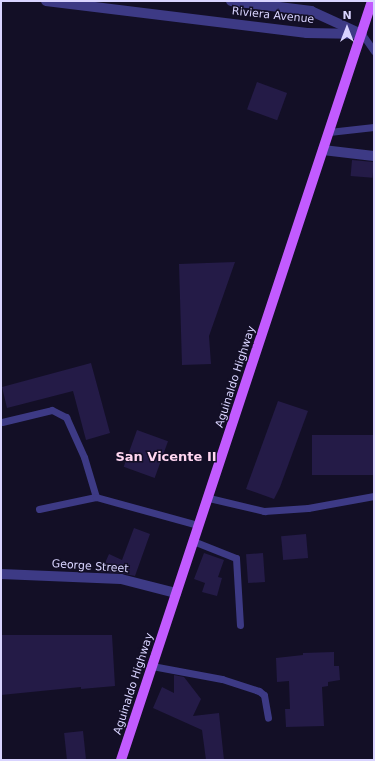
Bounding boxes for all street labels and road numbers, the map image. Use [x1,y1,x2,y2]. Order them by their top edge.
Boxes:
street label: Riviera Avenue [231,5,315,27]
street label: Aguinaldo Highway [213,325,259,429]
street label: George Street [51,558,129,576]
street label: Aguinaldo Highway [111,632,157,736]

